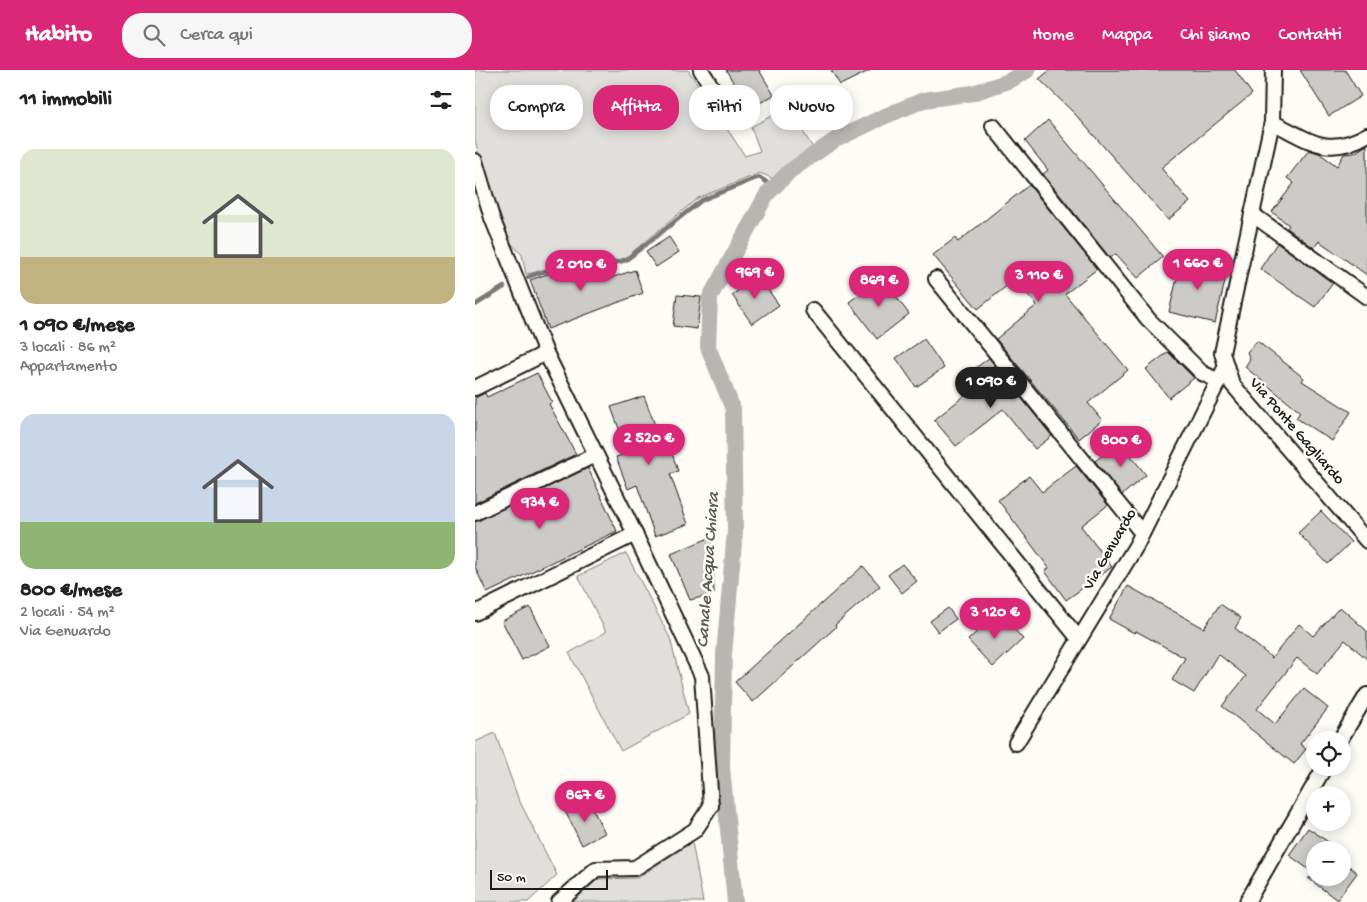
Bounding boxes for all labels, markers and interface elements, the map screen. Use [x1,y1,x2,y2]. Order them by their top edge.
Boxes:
search box [122,13,472,58]
text: Habito [25,21,92,50]
icon: search [140,21,168,49]
text: Cerca qui [180,24,253,47]
text: Home [1032,25,1074,46]
text: Mappa [1102,25,1152,46]
text: Chi siamo [1180,25,1250,46]
text: Contatti [1278,25,1342,46]
chip: Compra [490,85,583,130]
chip: Affitta [593,85,679,130]
chip: Filtri [689,85,760,130]
chip: Nuovo [770,85,853,130]
icon: filters [427,86,455,114]
text: 11 immobili [20,88,112,113]
icon: home [193,181,283,271]
pin: 1 660 € [1152,248,1244,291]
pin: 2 010 € [535,250,627,292]
text: 1 660 € [1174,255,1222,274]
text: 2 010 € [556,256,606,275]
pin: 969 € [720,258,790,300]
pin: 3 110 € [993,260,1085,303]
text: 969 € [736,264,774,283]
pin: 869 € [844,266,914,308]
text: 3 110 € [1015,267,1063,286]
text: 869 € [860,272,898,291]
text: 1 090 €/mese [20,314,135,339]
text: 3 locali · 86 m² [20,339,116,358]
text: Appartamento [20,358,117,377]
pin: 1 090 € [945,366,1037,409]
text: 1 090 € [966,373,1016,392]
street label: Via Ponte Gagliardo [1244,374,1348,489]
pin: 2 520 € [603,424,695,466]
pin: 800 € [1086,426,1156,468]
text: 2 520 € [624,430,674,449]
text: 800 € [1101,432,1141,451]
icon: home [193,446,283,536]
pin: 934 € [505,488,575,530]
water label: Canale Acqua Chiara [693,491,725,648]
text: 934 € [521,494,559,513]
street label: Via Genuardo [1080,506,1142,595]
text: 800 €/mese [20,579,122,604]
pin: 3 120 € [949,598,1041,640]
text: 2 locali · 54 m² [20,604,115,623]
text: 3 120 € [971,604,1019,623]
text: Via Genuardo [20,623,111,642]
map controls [1306,731,1351,886]
button: locate [1306,731,1351,776]
pin: 867 € [550,780,620,823]
button: + [1306,786,1351,831]
text: 867 € [566,787,604,806]
button: − [1306,841,1351,886]
scale bar [490,867,607,890]
text: 50 m [497,870,526,887]

